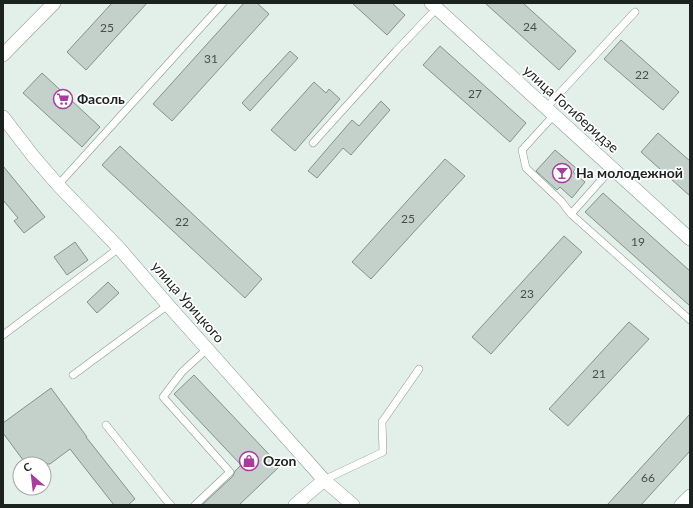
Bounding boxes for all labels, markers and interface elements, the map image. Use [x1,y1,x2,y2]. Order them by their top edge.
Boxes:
house number: 24 [523,19,537,34]
house number: 25 [100,20,114,35]
house number: 31 [204,51,218,66]
street label: улица Гогиберидзе [520,61,623,156]
house number: 22 [635,67,649,82]
house number: 27 [468,86,482,101]
supermarket icon: Фасоль [52,88,74,110]
place label: Фасоль [77,90,125,107]
bar icon: На молодежной [551,162,573,184]
place label: На молодежной [576,164,683,181]
house number: 25 [401,211,415,226]
house number: 22 [175,214,189,229]
house number: 19 [631,234,645,249]
street label: улица Урицкого [148,257,228,346]
house number: 23 [520,286,534,301]
house number: 21 [592,366,606,381]
shop icon: Ozon [238,450,260,472]
place label: Ozon [263,452,297,469]
north arrow [12,456,52,496]
text: С [21,459,34,474]
house number: 66 [641,470,655,485]

